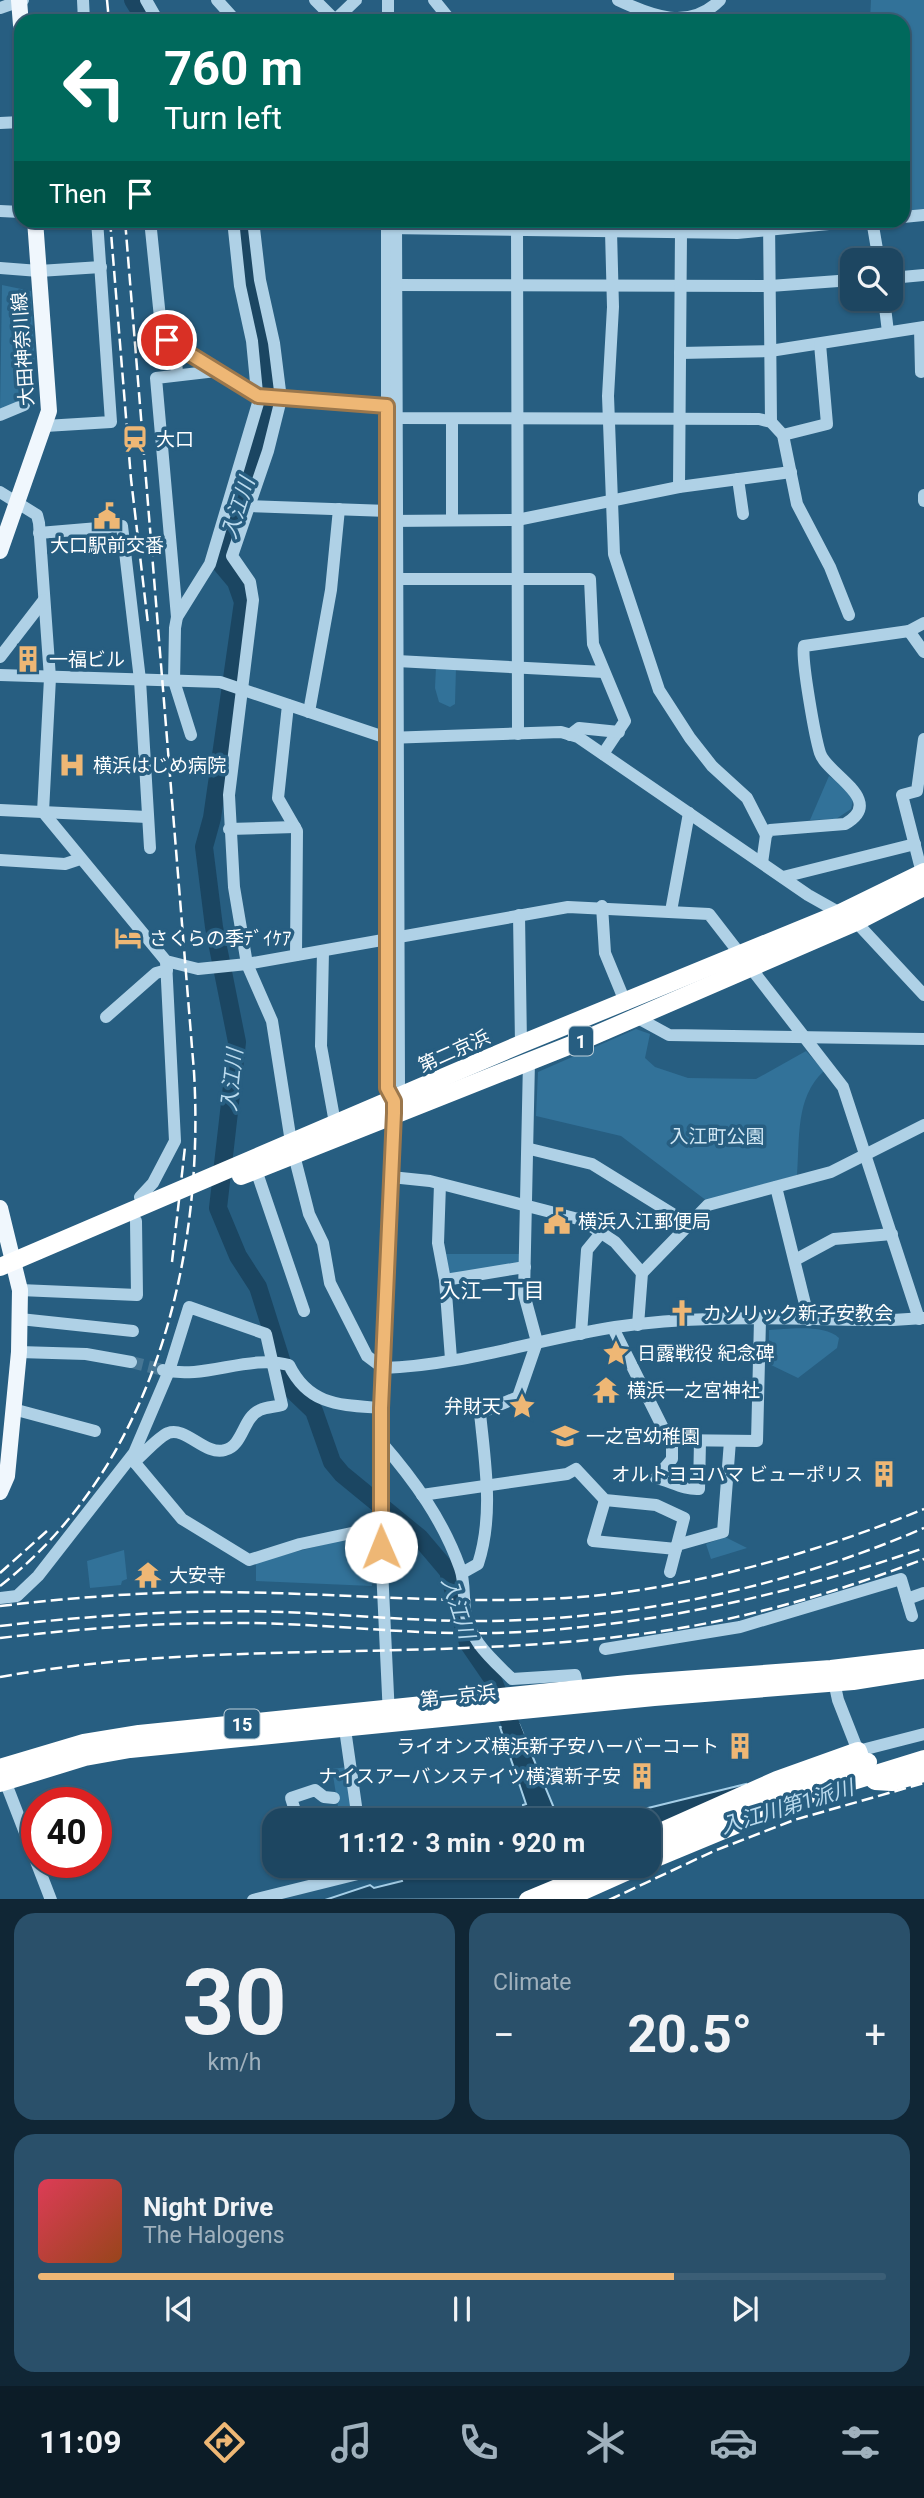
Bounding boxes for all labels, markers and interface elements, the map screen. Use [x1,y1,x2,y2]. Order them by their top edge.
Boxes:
text: 760 m [164,40,303,97]
icon: left [49,42,140,133]
text: Turn left [164,99,282,137]
icon: arrive [121,175,159,213]
text: Then [49,179,107,209]
map controls [840,248,903,311]
button: search [840,248,903,311]
street label: 大田神奈川線 [8,291,38,407]
pin [137,310,197,370]
icon: arrive [148,321,186,359]
station icon: 大口 [120,424,150,454]
place label: 大口 [156,428,194,451]
water label: 入江川 [217,472,260,542]
public building icon: 大口駅前交番 [92,501,122,531]
place label: 大口駅前交番 [50,534,164,557]
building icon: 一福ビル [13,644,43,674]
place label: 一福ビル [49,648,125,671]
hospital icon: 横浜はじめ病院 [57,750,87,780]
place label: 横浜はじめ病院 [93,754,226,777]
hotel icon: さくらの季ﾃﾞｲｹｱ [113,923,143,953]
place label: さくらの季ﾃﾞｲｹｱ [149,927,292,950]
street label: 第二京浜 [415,1025,493,1077]
road number: 1 [569,1026,593,1056]
water label: 入江川 [217,1045,247,1113]
park label: 入江町公園 [669,1125,765,1148]
public building icon: 横浜入江郵便局 [542,1206,572,1236]
place label: 横浜入江郵便局 [578,1210,711,1233]
district label: 入江一丁目 [440,1279,545,1303]
church icon: カソリック新子安教会 [667,1298,697,1328]
place label: カソリック新子安教会 [703,1302,893,1325]
place icon: 日露戦役 紀念碑 [601,1338,631,1368]
place label: 日露戦役 紀念碑 [637,1342,775,1365]
temple icon: 横浜一之宮神社 [591,1375,621,1405]
place label: 横浜一之宮神社 [627,1379,760,1402]
place icon: 弁財天 [507,1391,537,1421]
place label: 弁財天 [444,1395,501,1418]
school or university icon: 一之宮幼稚園 [550,1421,580,1451]
place label: 一之宮幼稚園 [586,1425,700,1448]
building icon: オルトヨコハマ ビューポリス [869,1459,899,1489]
place label: オルトヨコハマ ビューポリス [611,1463,863,1486]
position arrow [344,1510,418,1584]
temple icon: 大安寺 [133,1560,163,1590]
place label: 大安寺 [169,1564,226,1587]
water label: 入江川 [437,1574,480,1644]
street label: 第一京浜 [419,1681,497,1711]
road number: 15 [224,1709,260,1738]
building icon: ライオンズ横浜新子安ハーバーコート [725,1731,755,1761]
place label: ライオンズ横浜新子安ハーバーコート [397,1735,719,1758]
building icon: ナイスアーバンステイツ横濱新子安 [627,1761,657,1791]
place label: ナイスアーバンステイツ横濱新子安 [318,1765,621,1788]
water label: 入江川第1派川 [718,1775,858,1839]
speed limit sign: 40 [21,1787,112,1878]
text: 11:12 · 3 min · 920 m [338,1828,585,1858]
text: 30 [182,1950,287,2056]
text: Climate [493,1969,572,1996]
text: 20.5° [627,2004,752,2065]
text: − [493,2013,515,2057]
text: + [864,2013,886,2057]
text: km/h [208,2049,262,2076]
text: Night Drive [143,2192,273,2222]
text: The Halogens [143,2222,285,2249]
icon: previous [160,2290,198,2328]
icon: pause [443,2290,481,2328]
icon: next [726,2290,764,2328]
icon: directions [200,2418,249,2467]
icon: music [327,2418,376,2467]
icon: phone [454,2418,503,2467]
icon: climate [581,2418,630,2467]
icon: car [709,2418,758,2467]
icon: filters [836,2418,885,2467]
text: 11:09 [39,2423,122,2461]

